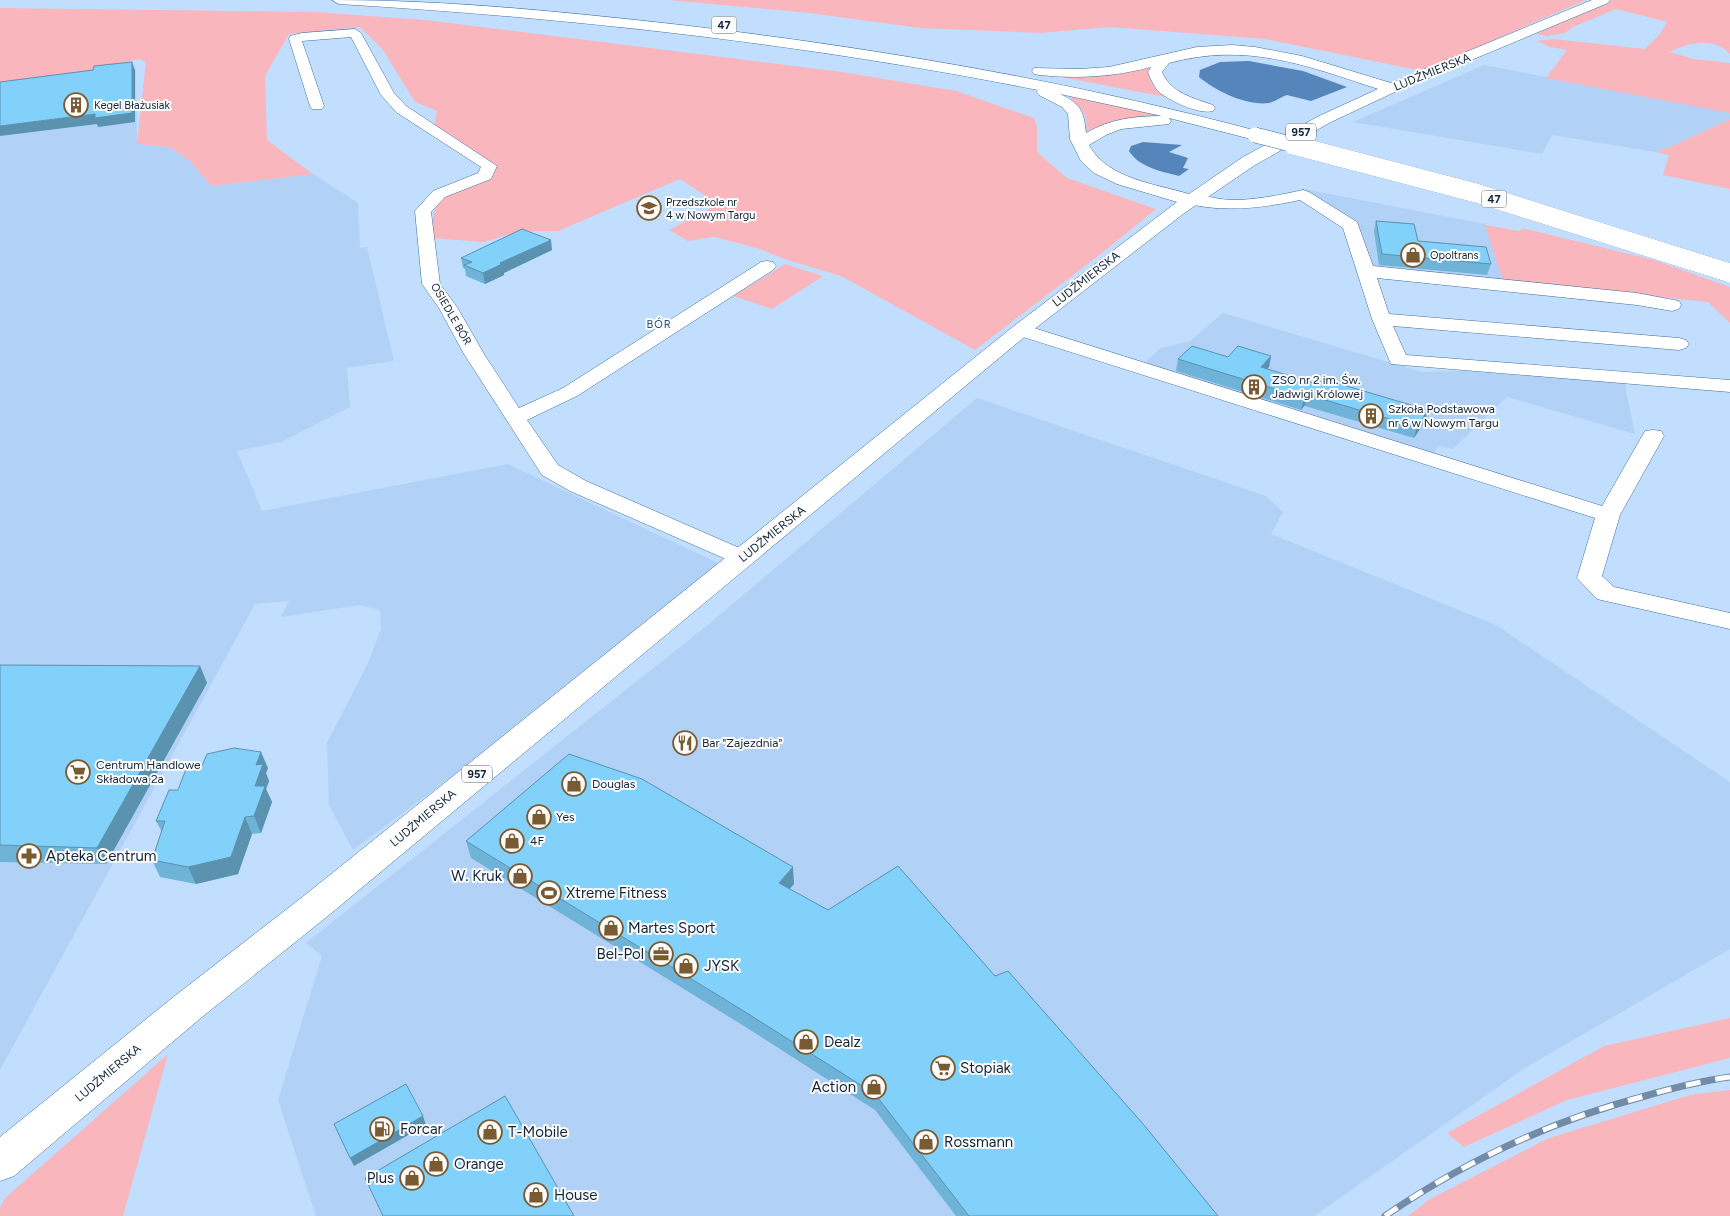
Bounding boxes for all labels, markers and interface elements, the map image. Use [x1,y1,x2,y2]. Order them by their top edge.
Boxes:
road number: 47 [712,16,736,34]
street label: LUDŹMIERSKA [1392,50,1472,94]
building icon: Kegel Błażusiak [63,92,89,118]
place label: Kegel Błażusiak [94,99,170,112]
road number: 957 [1286,124,1316,140]
road number: 47 [1482,190,1506,208]
school or university icon: Przedszkole nr 4 w Nowym Targu [636,195,662,221]
place label: Przedszkole nr 4 w Nowym Targu [666,196,755,222]
shop icon: Opoltrans [1400,242,1426,268]
street label: LUDŹMIERSKA [1050,248,1122,310]
place label: Opoltrans [1430,249,1479,262]
street label: OSIEDLE BÓR [428,280,475,347]
district label: BÓR [646,317,672,331]
place label: ZSO nr 2 im. Św. Jadwigi Królowej [1272,373,1363,401]
building icon: ZSO nr 2 im. Św. Jadwigi Królowej [1241,374,1267,400]
place label: Szkoła Podstawowa nr 6 w Nowym Targu [1388,402,1499,430]
building icon: Szkoła Podstawowa nr 6 w Nowym Targu [1358,403,1384,429]
street label: LUDŹMIERSKA [736,503,808,565]
restaurant icon: Bar "Zajezdnia" [672,730,698,756]
place label: Bar "Zajezdnia" [702,736,782,750]
place label: Centrum Handlowe Składowa 2a [96,758,201,786]
supermarket icon: Centrum Handlowe Składowa 2a [65,759,91,785]
road number: 957 [462,766,492,782]
shop icon: Douglas [561,771,587,797]
place label: Douglas [592,777,636,791]
street label: LUDŹMIERSKA [387,786,459,850]
shop icon: Yes [526,804,552,830]
place label: Yes [556,810,575,824]
shop icon: 4F [499,828,525,854]
place label: 4F [530,834,544,848]
pharmacy icon: Apteka Centrum [16,843,42,869]
place label: Apteka Centrum [46,847,157,865]
shop icon: W. Kruk [507,863,533,889]
place label: W. Kruk [451,867,503,885]
sports icon: Xtreme Fitness [536,880,562,906]
place label: Xtreme Fitness [566,884,667,902]
shop icon: Martes Sport [598,915,624,941]
place label: Martes Sport [628,919,716,937]
office icon: Bel-Pol [648,941,674,967]
place label: Bel-Pol [597,945,644,963]
shop icon: JYSK [673,953,699,979]
place label: JYSK [704,957,740,975]
shop icon: Dealz [793,1029,819,1055]
place label: Dealz [824,1033,861,1051]
street label: LUDŹMIERSKA [72,1041,144,1105]
supermarket icon: Stopiak [930,1055,956,1081]
place label: Stopiak [960,1059,1012,1077]
shop icon: Action [861,1074,887,1100]
place label: Action [812,1078,856,1096]
fuel station icon: Forcar [369,1116,395,1142]
shop icon: T-Mobile [477,1119,503,1145]
place label: Forcar [400,1120,443,1138]
place label: T-Mobile [508,1123,568,1141]
shop icon: Rossmann [913,1129,939,1155]
place label: Rossmann [944,1133,1013,1151]
shop icon: Orange [423,1151,449,1177]
place label: Orange [454,1155,504,1173]
shop icon: Plus [399,1165,425,1191]
place label: Plus [367,1169,394,1187]
shop icon: House [523,1182,549,1208]
place label: House [554,1186,598,1204]

